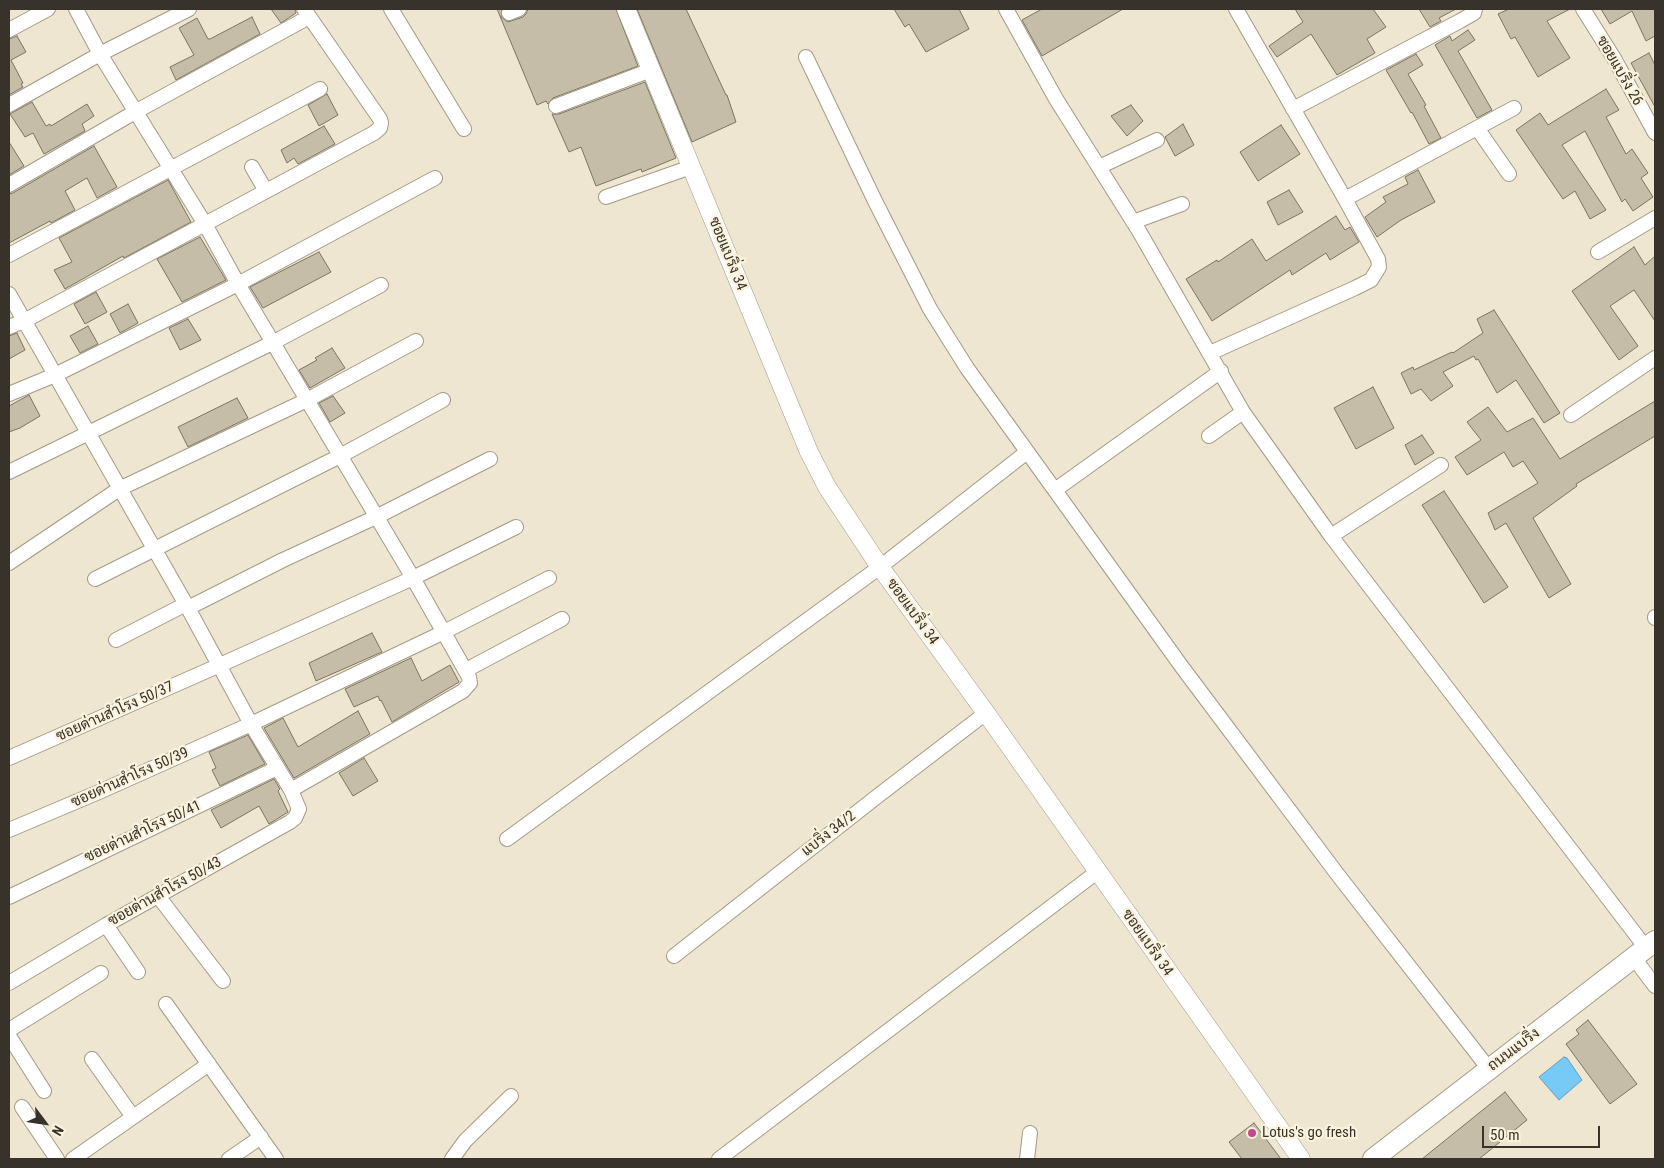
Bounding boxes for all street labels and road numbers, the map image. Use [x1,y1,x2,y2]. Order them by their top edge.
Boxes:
street label: ซอยแบริ่ง 26 [1592,33,1646,109]
street label: ซอยแบริ่ง 34 [704,215,750,293]
street label: ซอยแบริ่ง 34 [882,575,942,649]
street label: ซอยด่านสำโรง 50/37 [53,678,177,746]
street label: ซอยด่านสำโรง 50/39 [68,744,192,812]
street label: ซอยด่านสำโรง 50/41 [82,797,204,867]
street label: แบริ่ง 34/2 [798,807,860,861]
street label: ซอยด่านสำโรง 50/43 [105,853,225,931]
street label: ซอยแบริ่ง 34 [1117,906,1177,980]
street label: ถนนแบริ่ง [1485,1025,1543,1075]

